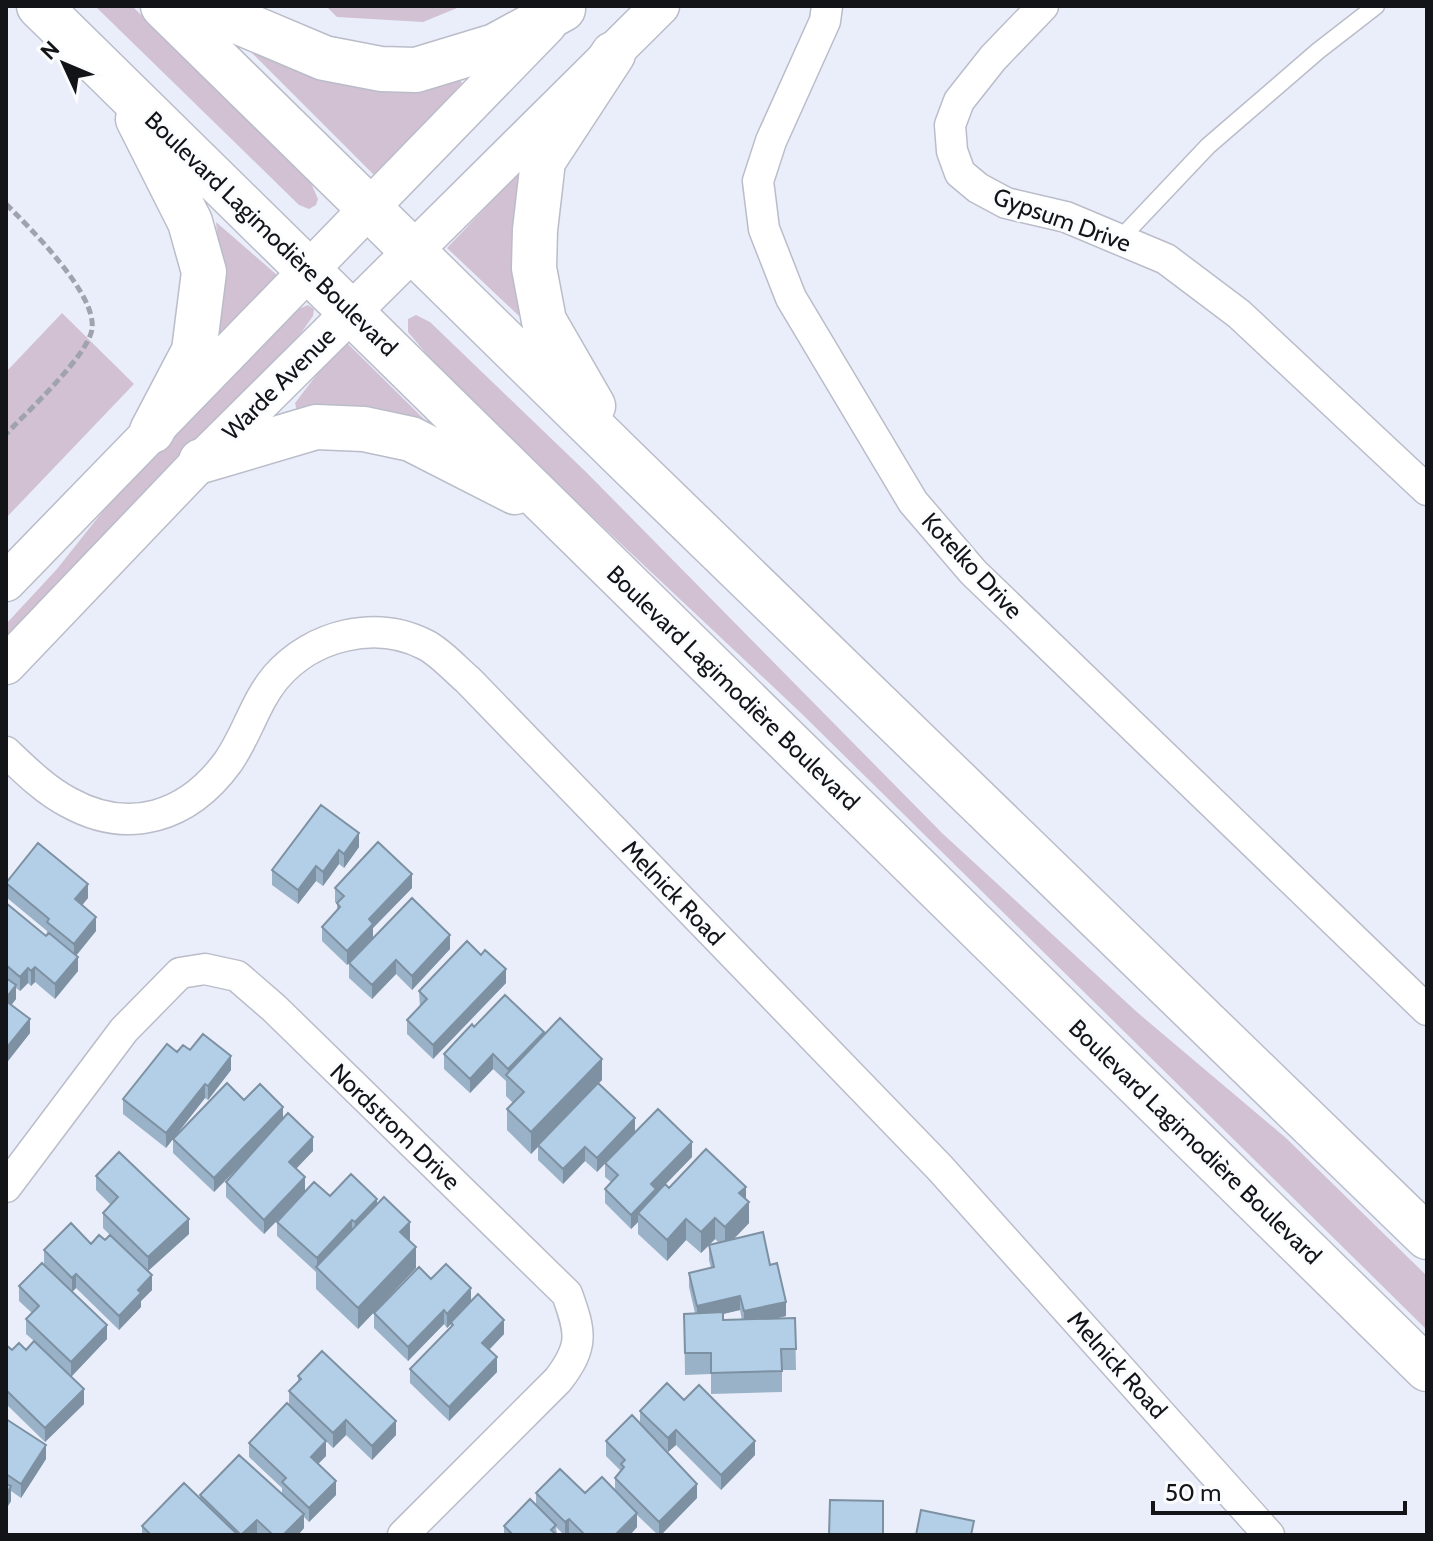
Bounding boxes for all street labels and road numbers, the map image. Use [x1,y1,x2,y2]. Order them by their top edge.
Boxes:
street label: Boulevard Lagimodière Boulevard [139,105,404,362]
street label: Gypsum Drive [990,181,1135,258]
street label: Warde Avenue [216,321,341,446]
street label: Kotelko Drive [916,507,1029,625]
street label: Boulevard Lagimodière Boulevard [601,559,866,816]
street label: Melnick Road [616,834,731,951]
street label: Boulevard Lagimodière Boulevard [1063,1013,1328,1270]
street label: Nordstrom Drive [324,1057,466,1196]
street label: Melnick Road [1062,1305,1173,1424]

